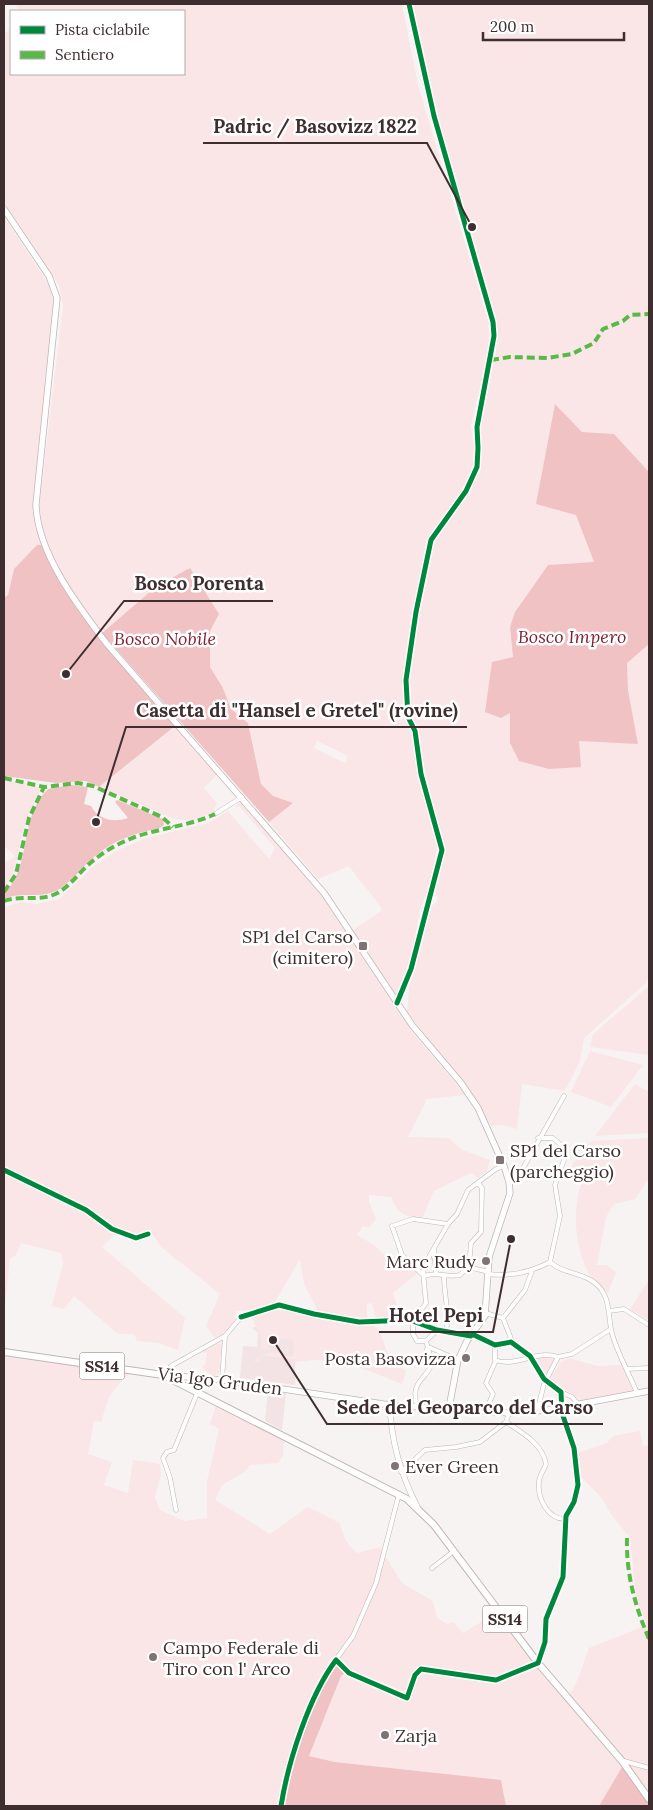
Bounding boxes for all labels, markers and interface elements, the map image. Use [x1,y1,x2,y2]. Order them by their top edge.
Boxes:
legend [10,10,185,75]
scale bar [483,10,624,42]
text: 200 m [490,17,534,36]
text: Pista ciclabile [55,20,150,39]
text: Sentiero [55,45,114,64]
callout: Padric / Basovizz 1822 [203,109,427,143]
text: Padric / Basovizz 1822 [213,114,417,139]
callout: Bosco Porenta [124,567,273,601]
text: Bosco Porenta [134,571,264,595]
park label: Bosco Impero [518,625,626,648]
park label: Bosco Nobile [114,627,216,650]
callout: Casetta di "Hansel e Gretel" (rovine) [126,693,467,727]
text: Casetta di "Hansel e Gretel" (rovine) [136,698,458,723]
place label: SP1 del Carso (cimitero) [242,925,353,969]
marker: SP1 del Carso (cimitero) [357,940,369,952]
place label: SP1 del Carso (parcheggio) [510,1139,621,1183]
marker: SP1 del Carso (parcheggio) [494,1154,506,1166]
place label: Marc Rudy [386,1250,476,1273]
marker: Marc Rudy [480,1255,492,1267]
callout: Hotel Pepi [379,1298,493,1332]
text: Hotel Pepi [389,1303,483,1327]
place label: Posta Basovizza [324,1347,456,1370]
road number: SS14 [80,1352,124,1380]
marker: Posta Basovizza [460,1352,472,1364]
street label: Via Igo Gruden [155,1362,284,1400]
callout: Sede del Geoparco del Carso [327,1390,603,1424]
text: Sede del Geoparco del Carso [337,1395,593,1419]
place label: Ever Green [405,1455,499,1478]
marker: Ever Green [389,1460,401,1472]
road number: SS14 [482,1606,528,1632]
place label: Campo Federale di Tiro con l' Arco [163,1636,319,1680]
marker: Campo Federale di Tiro con l' Arco [147,1651,159,1663]
place label: Zarja [395,1724,437,1747]
marker: Zarja [379,1729,391,1741]

